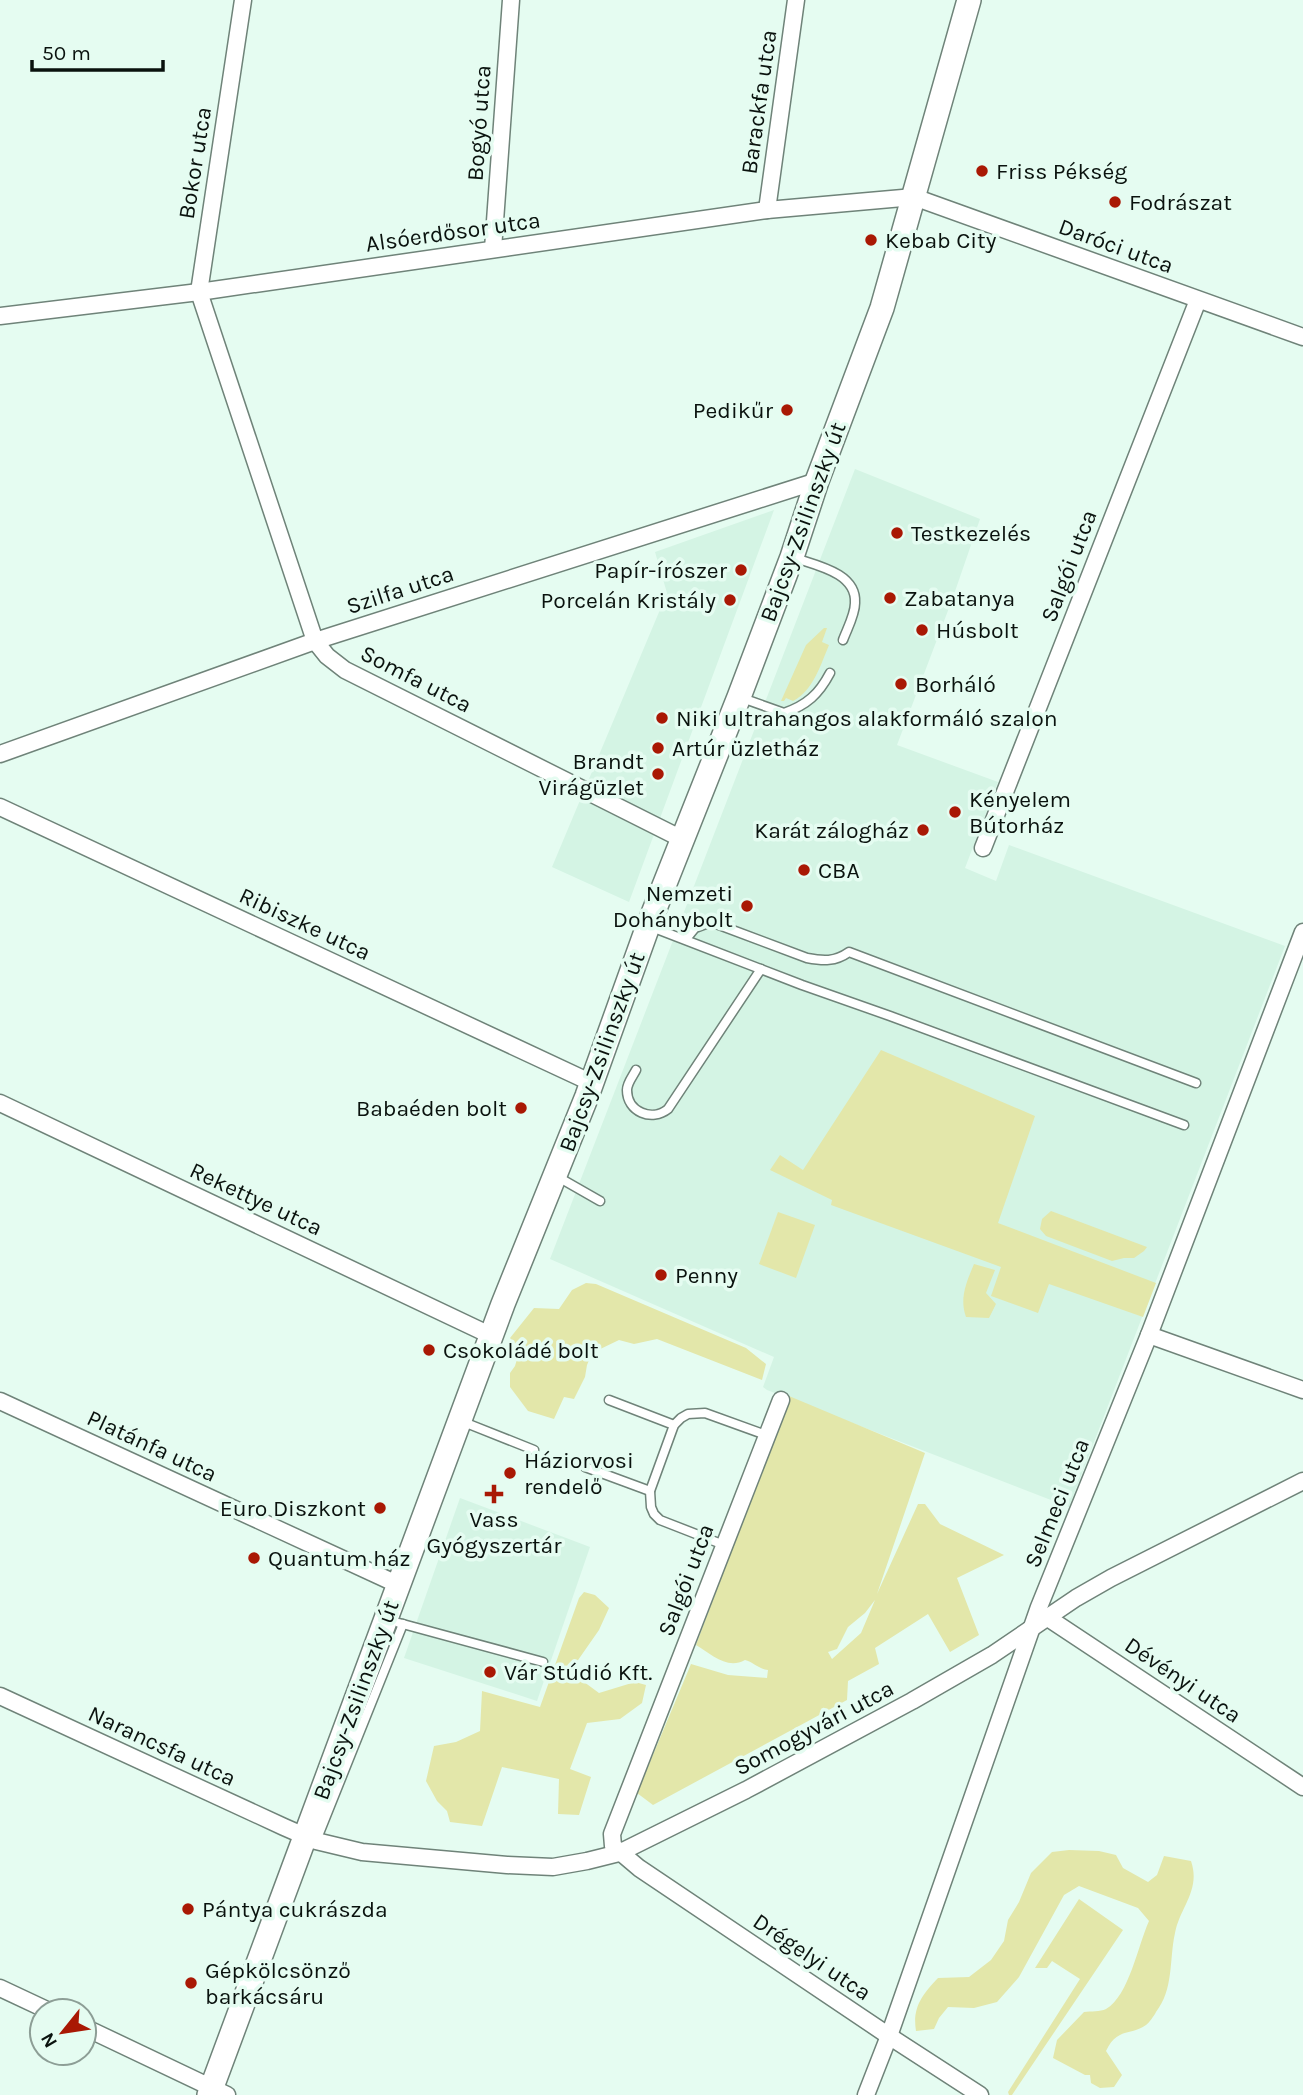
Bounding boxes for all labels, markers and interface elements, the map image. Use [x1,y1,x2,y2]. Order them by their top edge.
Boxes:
scale bar [32,28,163,72]
street label: Barackfa utca [736,28,782,176]
text: 50 m [42,41,91,65]
street label: Bogyó utca [461,64,497,182]
street label: Bokor utca [173,105,217,221]
place label: Friss Pékség [996,158,1127,185]
marker: Friss Pékség [974,163,990,179]
place label: Fodrászat [1129,189,1232,216]
marker: Fodrászat [1107,194,1123,210]
street label: Alsóerdősor utca [364,206,542,258]
street label: Daróci utca [1055,213,1177,279]
place label: Kebab City [885,227,997,254]
marker: Kebab City [863,232,879,248]
place label: Pedikűr [693,397,774,424]
marker: Pedikűr [779,402,795,418]
street label: Bajcsy-Zsilinszky út [754,418,852,625]
street label: Salgói utca [1035,506,1103,626]
place label: Testkezelés [911,520,1031,547]
marker: Testkezelés [889,525,905,541]
place label: Papír-írószer [594,557,728,584]
street label: Szilfa utca [343,560,457,620]
marker: Papír-írószer [733,562,749,578]
place label: Zabatanya [904,585,1015,612]
place label: Porcelán Kristály [541,587,716,614]
marker: Zabatanya [882,590,898,606]
marker: Porcelán Kristály [722,592,738,608]
place label: Húsbolt [936,617,1019,644]
marker: Húsbolt [914,622,930,638]
street label: Somfa utca [356,639,476,719]
place label: Borháló [915,671,996,698]
marker: Borháló [893,676,909,692]
place label: Niki ultrahangos alakformáló szalon [676,705,1058,732]
marker: Niki ultrahangos alakformáló szalon [654,710,670,726]
place label: Artúr üzletház [672,735,819,762]
marker: Artúr üzletház [650,740,666,756]
place label: Brandt Virágüzlet [539,748,644,801]
marker: Brandt Virágüzlet [650,766,666,782]
place label: Kényelem Bútorház [969,786,1071,839]
marker: Kényelem Bútorház [947,804,963,820]
place label: Karát zálogház [754,817,909,844]
marker: Karát zálogház [915,822,931,838]
place label: CBA [818,857,860,884]
marker: CBA [796,862,812,878]
place label: Nemzeti Dohánybolt [613,880,733,933]
street label: Ribiszke utca [235,882,375,966]
marker: Nemzeti Dohánybolt [739,898,755,914]
street label: Bajcsy-Zsilinszky út [553,948,651,1155]
place label: Babaéden bolt [356,1095,507,1122]
marker: Babaéden bolt [513,1100,529,1116]
street label: Rekettye utca [185,1157,327,1241]
place label: Penny [675,1262,738,1289]
marker: Penny [653,1267,669,1283]
place label: Csokoládé bolt [443,1337,599,1364]
marker: Csokoládé bolt [421,1342,437,1358]
street label: Platánfa utca [83,1404,221,1488]
street label: Selmeci utca [1019,1435,1095,1571]
place label: Háziorvosi rendelő [524,1447,634,1500]
marker: Háziorvosi rendelő [502,1465,518,1481]
marker: Vass Gyógyszertár [486,1486,502,1502]
place label: Euro Diszkont [220,1495,366,1522]
marker: Euro Diszkont [372,1500,388,1516]
place label: Vass Gyógyszertár [427,1506,562,1559]
street label: Salgói utca [652,1520,720,1640]
place label: Quantum ház [268,1545,410,1572]
marker: Quantum ház [246,1550,262,1566]
street label: Bajcsy-Zsilinszky út [307,1596,405,1803]
street label: Dévényi utca [1120,1631,1246,1729]
place label: Vár Stúdió Kft. [504,1659,652,1686]
marker: Vár Stúdió Kft. [482,1664,498,1680]
street label: Somogyvári utca [730,1675,898,1781]
street label: Narancsfa utca [84,1700,240,1792]
place label: Pántya cukrászda [202,1896,388,1923]
marker: Pántya cukrászda [180,1901,196,1917]
street label: Drégelyi utca [748,1908,876,2006]
place label: Gépkölcsönző barkácsáru [205,1957,351,2010]
marker: Gépkölcsönző barkácsáru [183,1975,199,1991]
north arrow [28,1997,98,2067]
text: N [36,2029,62,2051]

